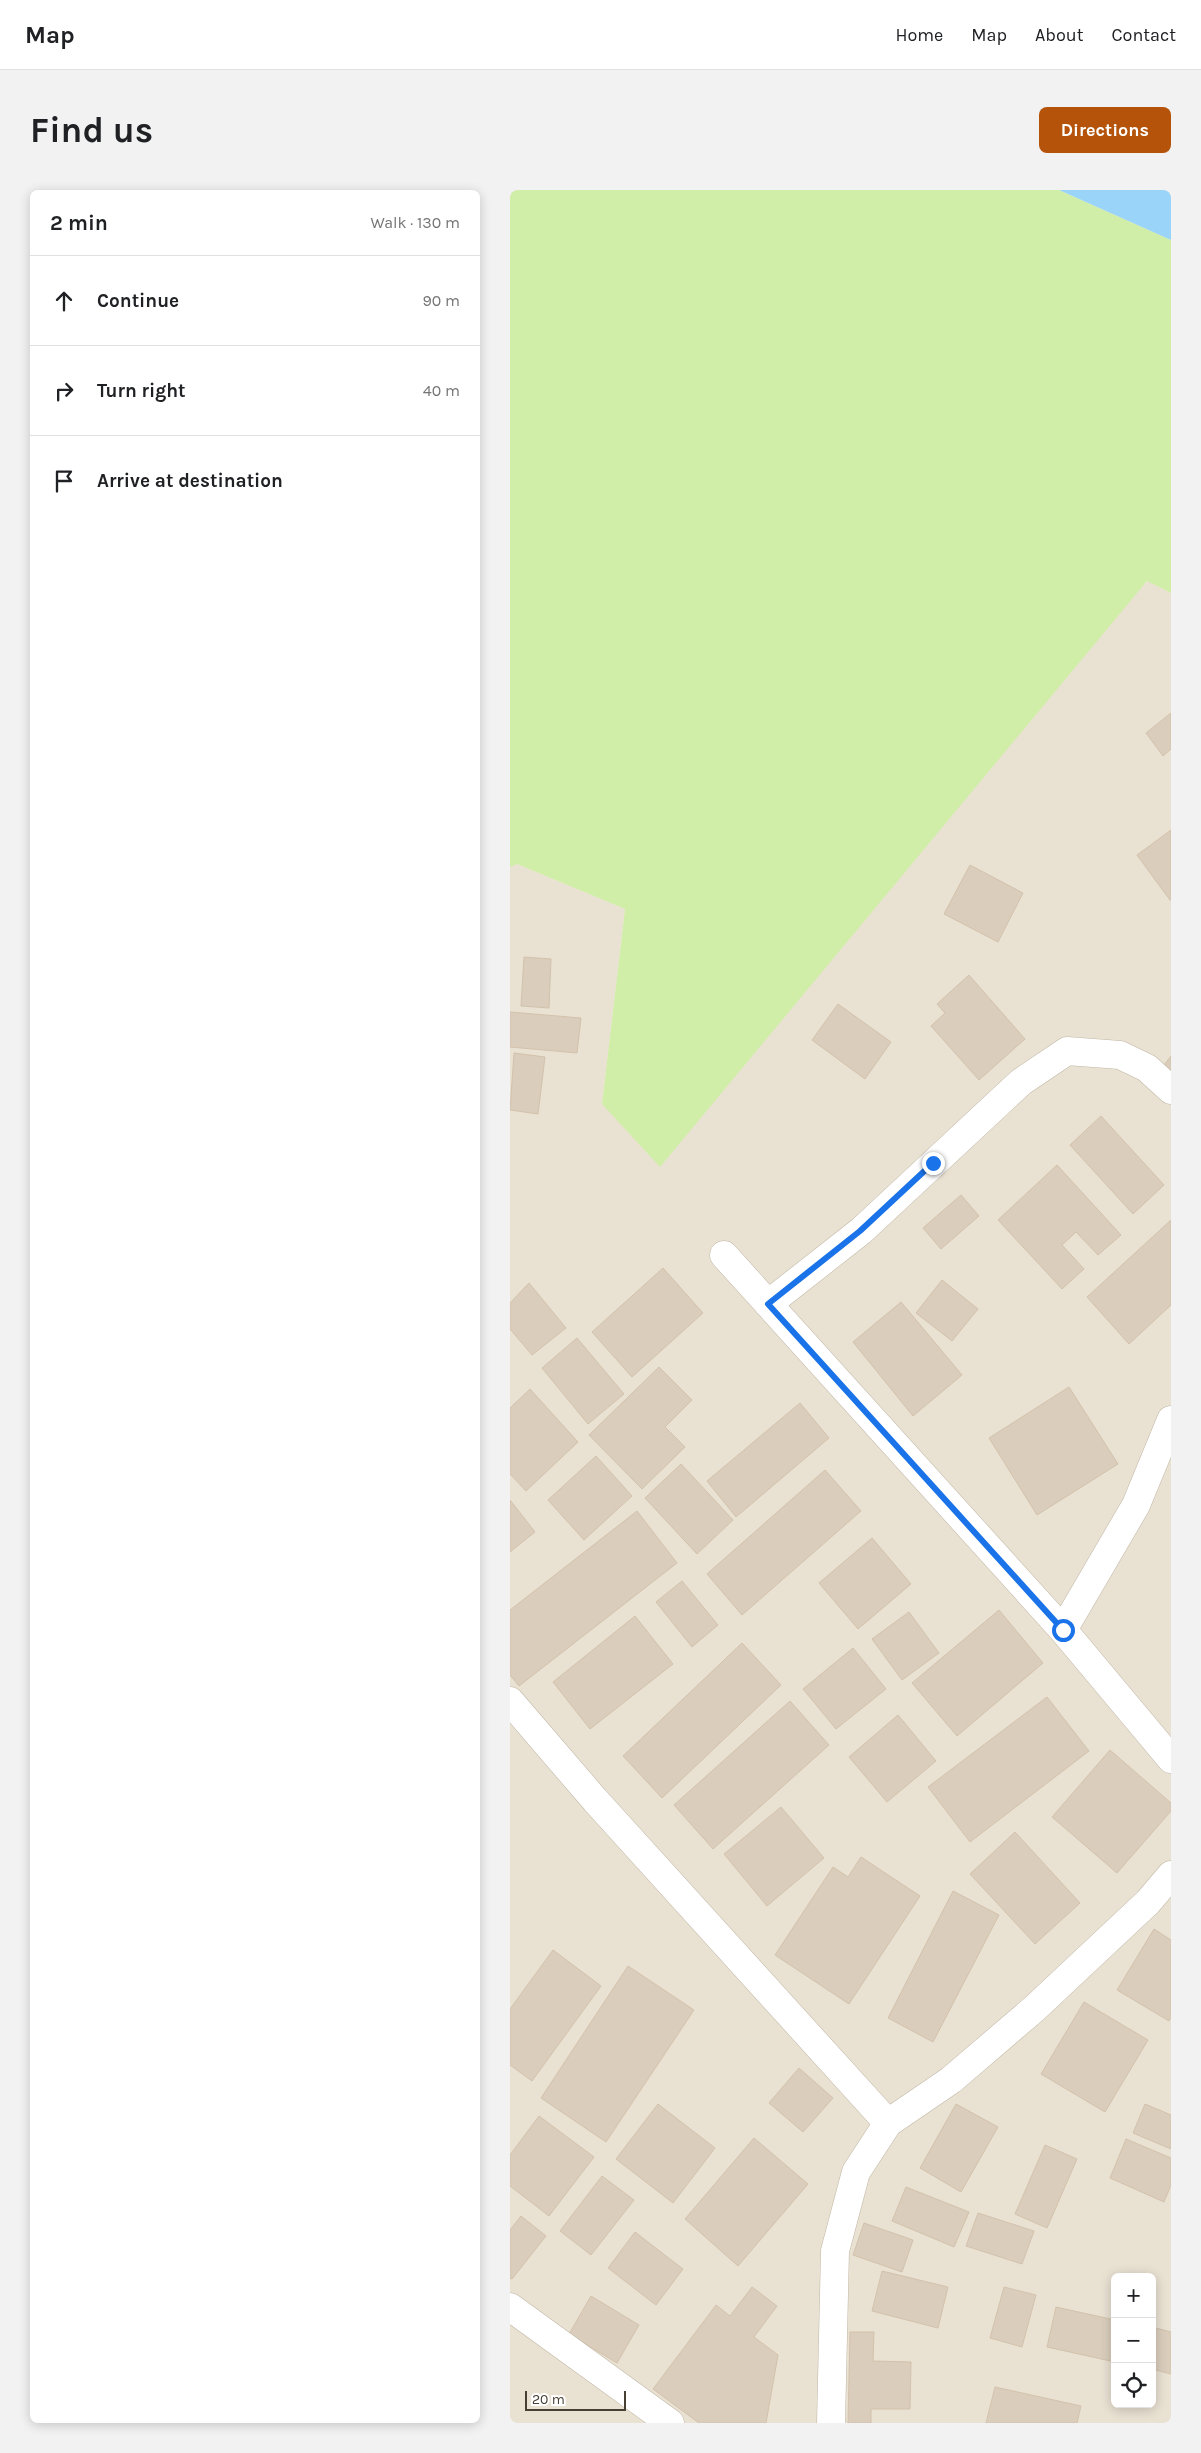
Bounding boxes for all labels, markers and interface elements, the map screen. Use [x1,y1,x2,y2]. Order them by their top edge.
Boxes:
text: Map [25,21,75,49]
text: Home [895,24,943,46]
text: Map [971,24,1007,46]
text: About [1035,24,1084,46]
text: Contact [1112,24,1176,46]
button: Directions [1039,107,1171,153]
text: Find us [30,110,153,151]
text: 2 min [50,211,108,235]
text: Walk · 130 m [370,213,460,232]
icon: ahead [50,287,78,315]
text: Continue [97,290,179,312]
text: 90 m [422,291,460,310]
icon: right [50,377,78,405]
text: Turn right [97,380,186,402]
text: 40 m [423,381,460,400]
icon: arrive [50,467,78,495]
text: Arrive at destination [97,470,283,492]
route end [922,1152,945,1175]
route start [1052,1619,1075,1642]
map controls [1111,2273,1156,2408]
button: + [1111,2273,1156,2318]
button: − [1111,2318,1156,2363]
button: locate [1111,2363,1156,2408]
scale bar [525,2388,626,2411]
text: 20 m [532,2391,565,2408]

